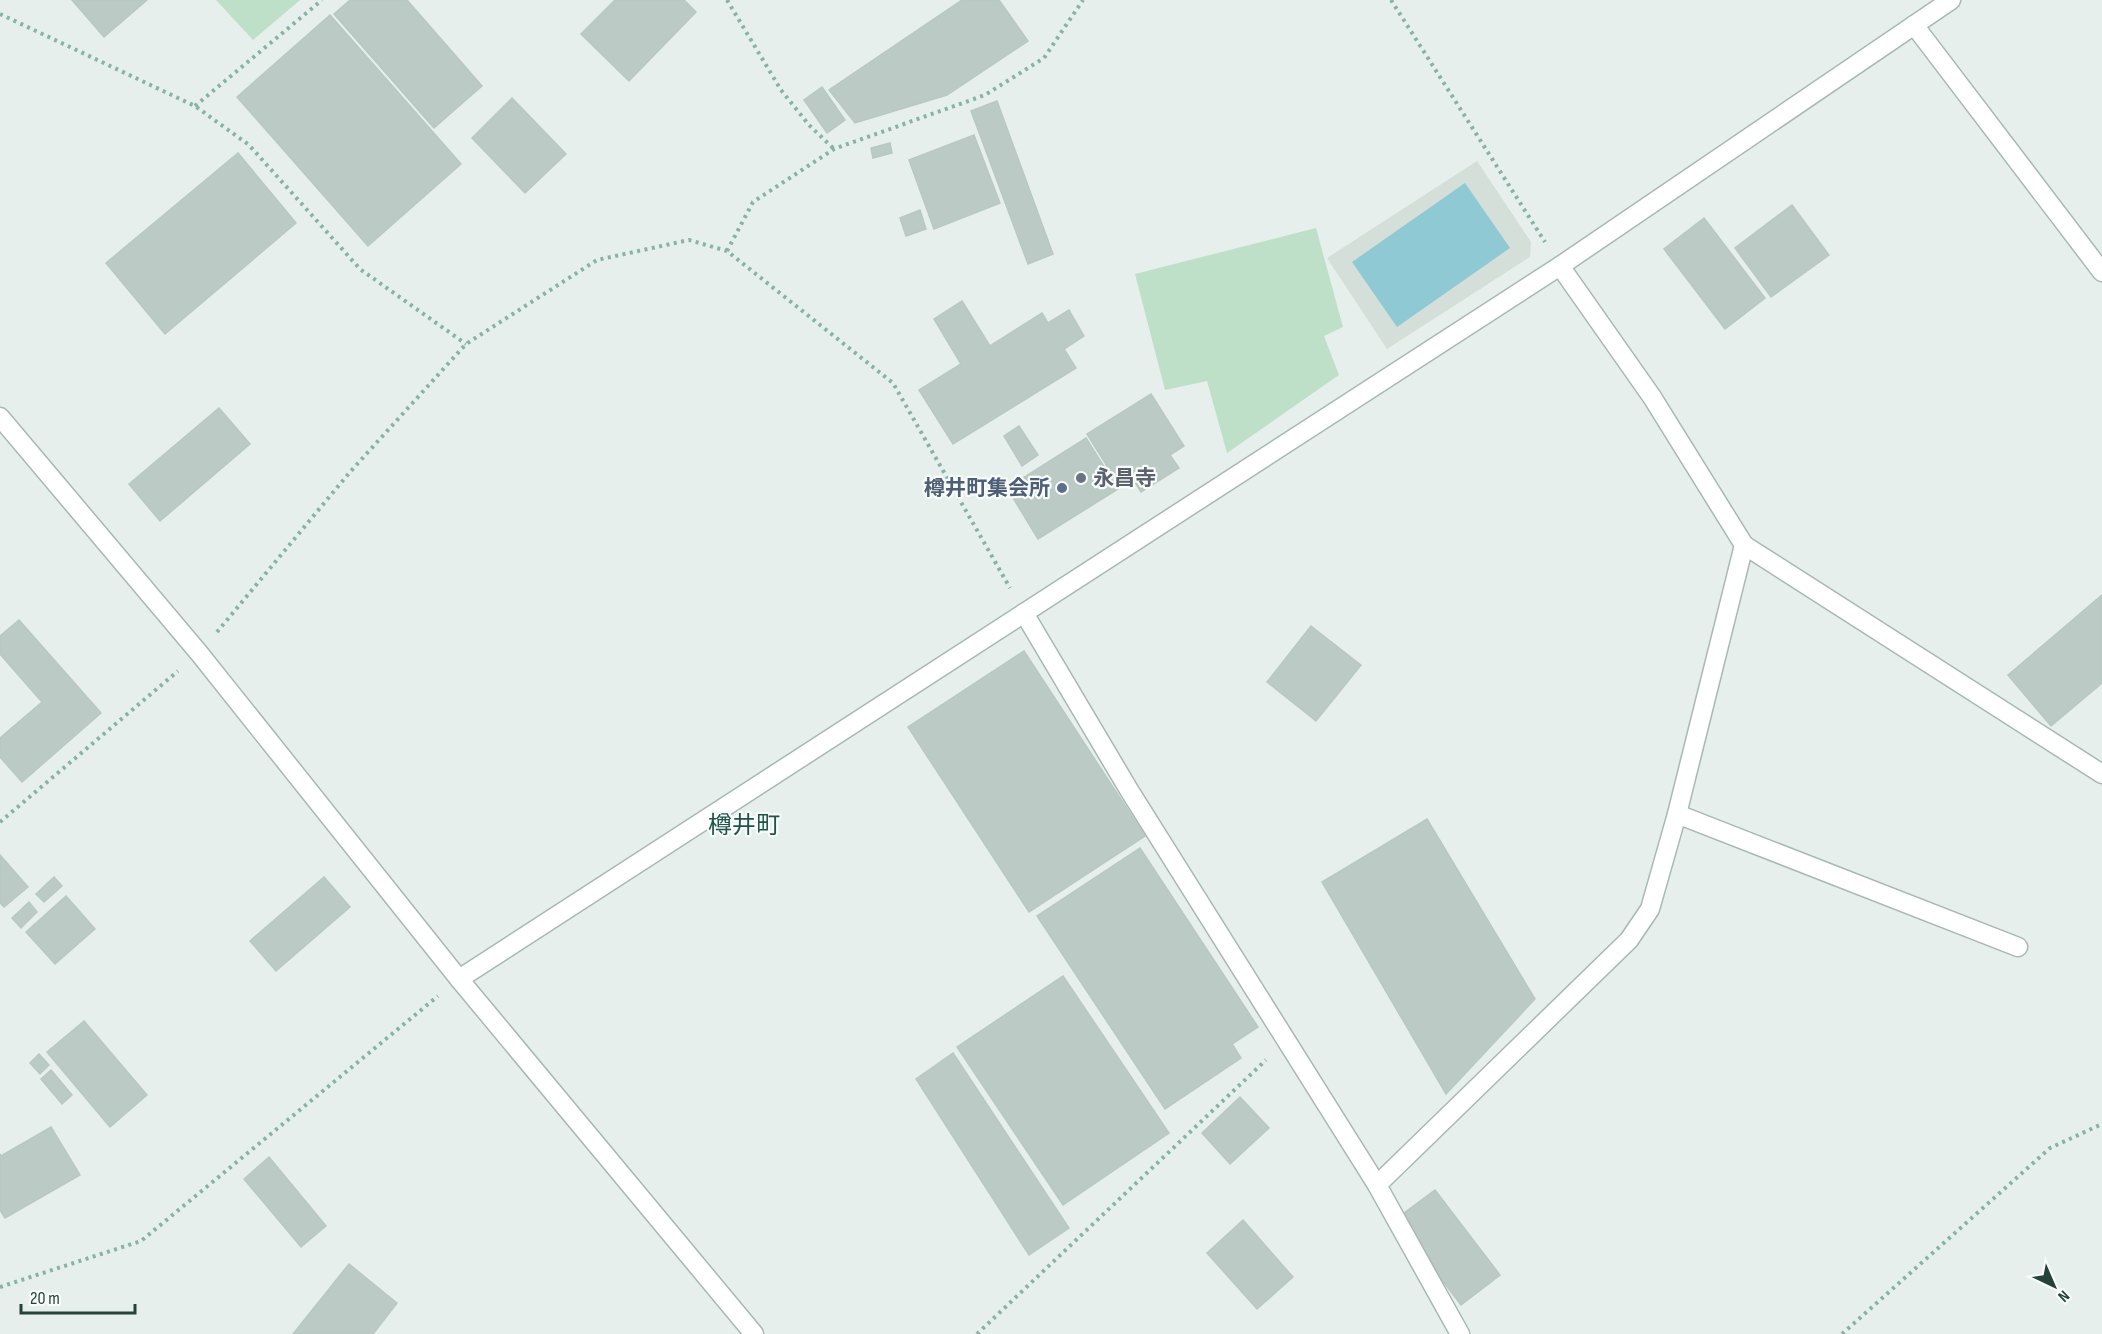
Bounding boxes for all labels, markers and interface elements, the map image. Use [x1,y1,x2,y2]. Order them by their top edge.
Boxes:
place label: 永昌寺 [1093,466,1156,491]
marker: 永昌寺 [1074,471,1088,485]
place label: 樽井町集会所 [924,476,1050,501]
marker: 樽井町集会所 [1055,481,1069,495]
district label: 樽井町 [708,811,780,840]
north arrow [2024,1256,2084,1316]
scale bar [21,1277,135,1315]
text: N [2054,1286,2073,1306]
text: 20 m [30,1288,60,1309]

